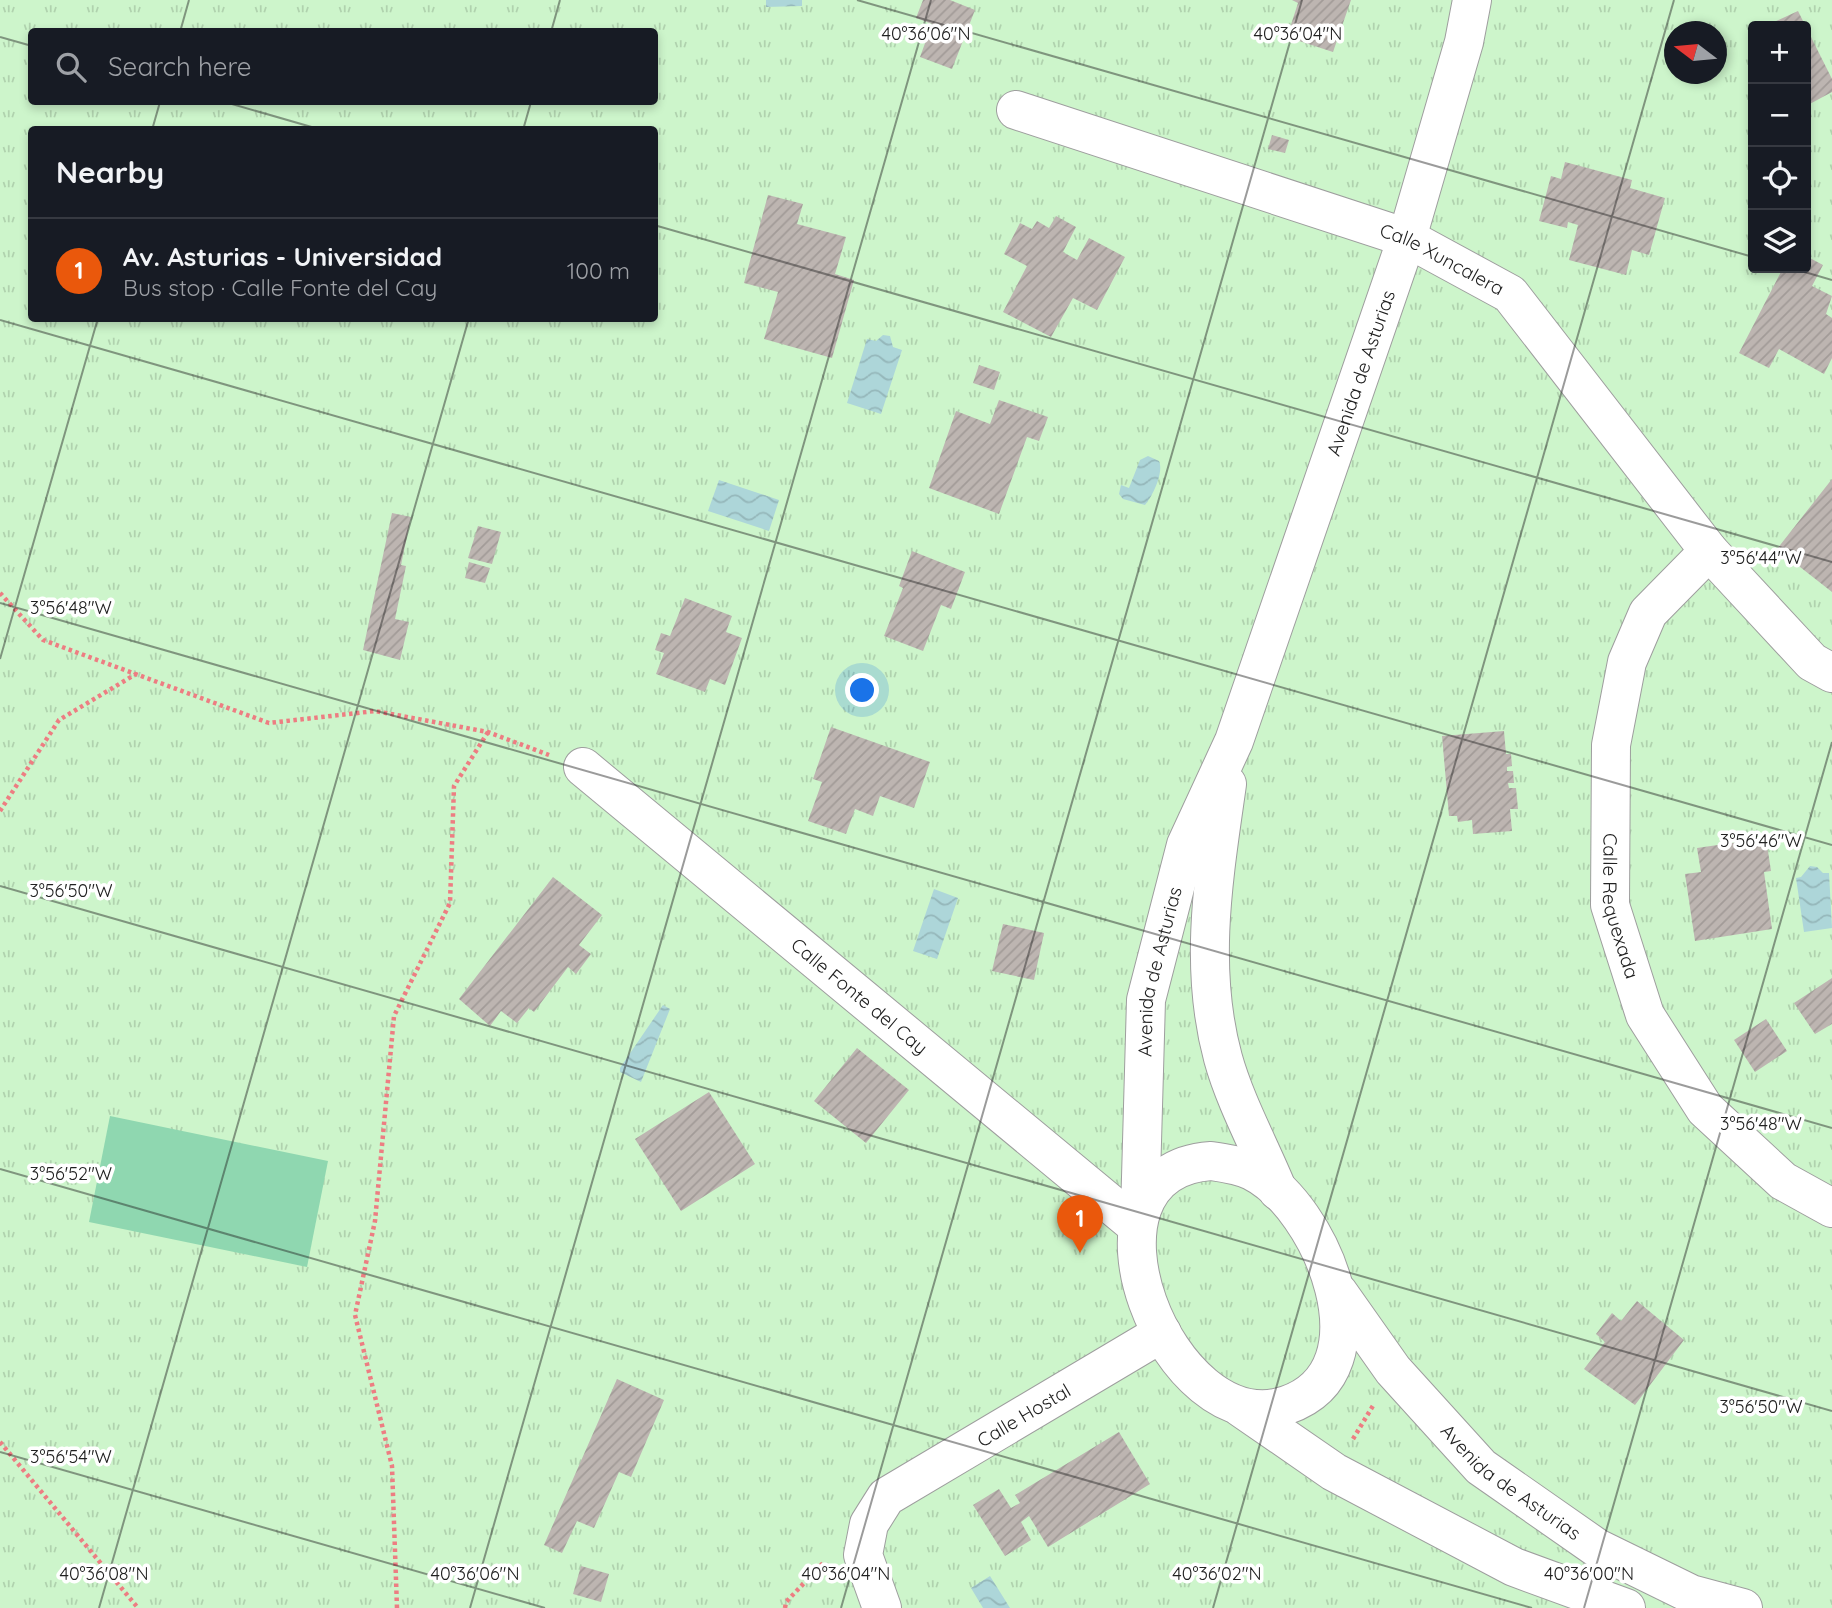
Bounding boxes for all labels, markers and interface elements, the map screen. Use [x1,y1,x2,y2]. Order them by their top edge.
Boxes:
north arrow [1664,21,1727,84]
map controls [1748,21,1811,273]
button: + [1748,21,1811,84]
text: 40°36'06"N [881,22,971,45]
text: 40°36'04"N [1254,22,1342,45]
search box [28,28,658,105]
icon: search [52,48,90,86]
text: Search here [108,50,252,83]
button: − [1748,84,1811,147]
button: locate [1748,147,1811,210]
text: Nearby [56,153,164,191]
button: layers [1748,210,1811,273]
street label: Calle Xuncalera [1377,218,1508,301]
text: Av. Asturias - Universidad [123,240,442,273]
text: 1 [75,256,83,285]
text: 100 m [567,256,630,285]
text: Bus stop · Calle Fonte del Cay [123,273,437,302]
street label: Avenida de Asturias [1321,287,1400,459]
text: 3°56'44"W [1720,546,1802,569]
text: 3°56'48"W [30,596,112,619]
your location [845,673,879,707]
text: 3°56'46"W [1720,829,1802,852]
street label: Calle Requexada [1598,833,1645,981]
text: 3°56'50"W [29,879,113,902]
street label: Avenida de Asturias [1132,884,1187,1057]
street label: Calle Fonte del Cay [786,932,933,1060]
text: 3°56'48"W [1720,1112,1802,1135]
text: 3°56'52"W [30,1162,112,1185]
pin: 1 [1057,1195,1103,1253]
street label: Calle Hostal [973,1378,1075,1452]
text: 3°56'50"W [1719,1395,1803,1418]
street label: Avenida de Asturias [1436,1419,1586,1545]
text: 3°56'54"W [30,1445,112,1468]
text: 40°36'08"N [59,1562,149,1585]
text: 40°36'06"N [430,1562,520,1585]
text: 40°36'04"N [802,1562,890,1585]
text: 40°36'02"N [1172,1562,1262,1585]
text: 40°36'00"N [1544,1562,1634,1585]

